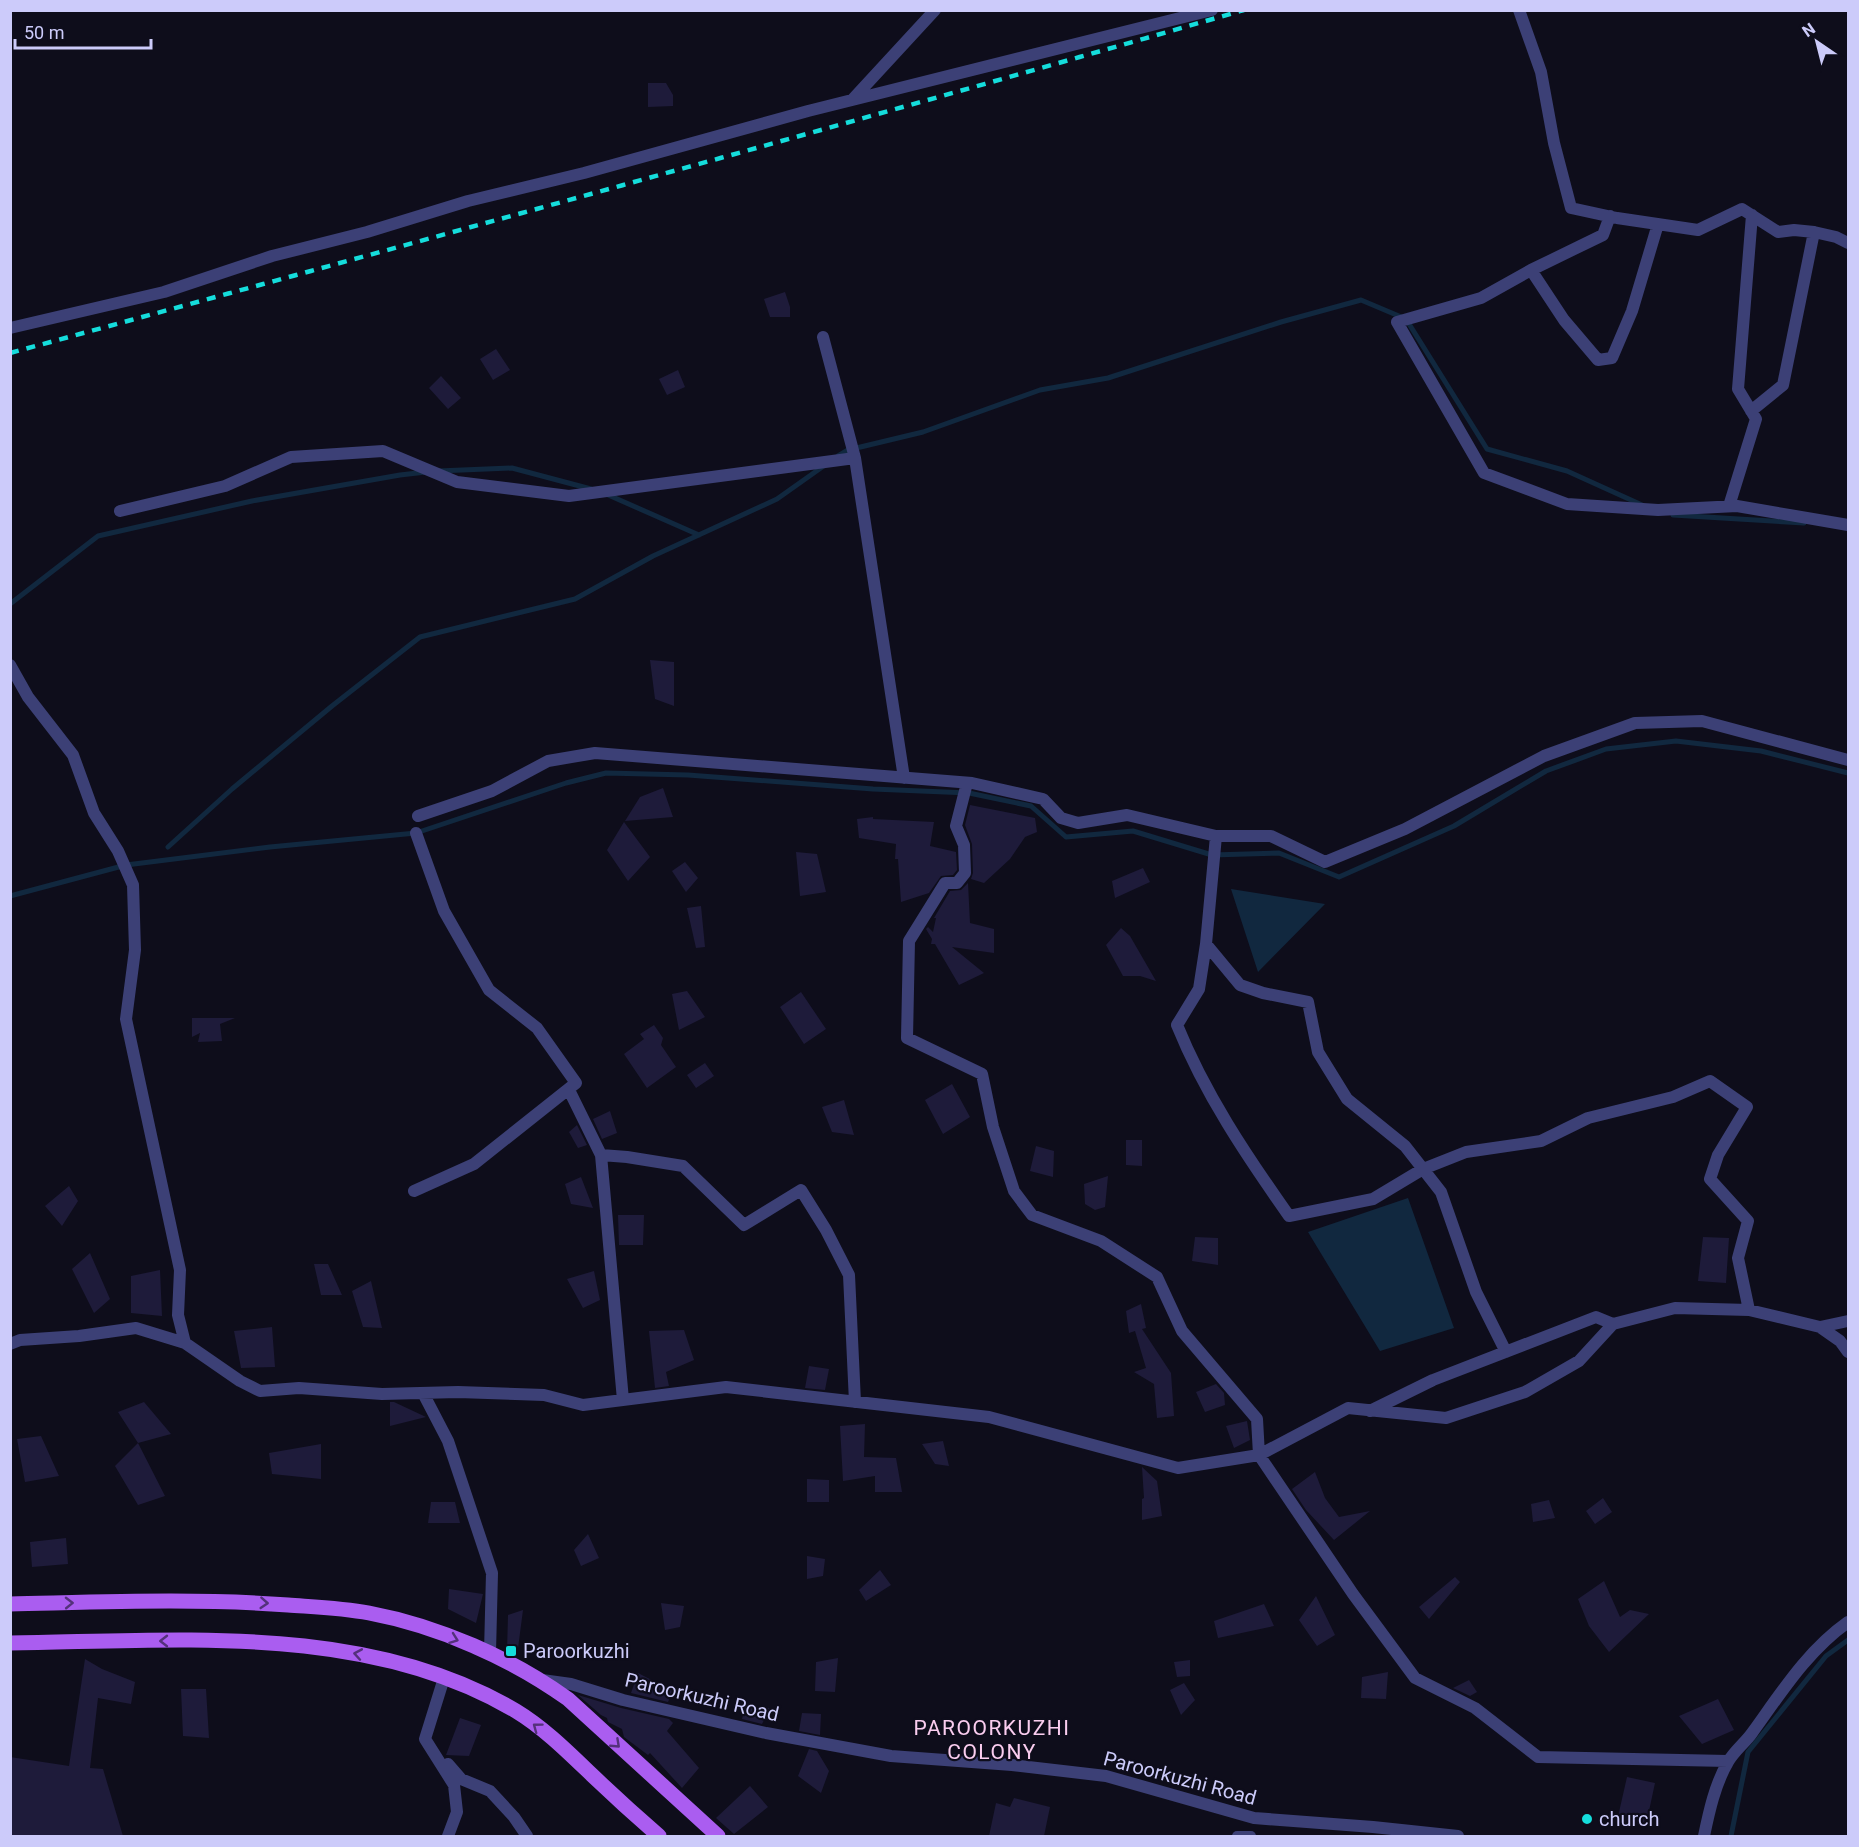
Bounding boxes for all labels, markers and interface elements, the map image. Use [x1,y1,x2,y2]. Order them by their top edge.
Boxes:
scale bar [15,12,152,50]
north arrow [1787,12,1847,72]
text: N [1799,19,1819,41]
text: 50 m [24,22,64,43]
one-way arrow [64,1596,73,1609]
one-way arrow [259,1597,268,1610]
one-way arrow [448,1632,459,1645]
one-way arrow [160,1635,169,1647]
place label: Paroorkuzhi [523,1639,630,1663]
marker: Paroorkuzhi [504,1644,518,1658]
one-way arrow [354,1648,364,1661]
street label: Paroorkuzhi Road [623,1668,781,1726]
district label: PAROORKUZHI COLONY [914,1716,1070,1764]
one-way arrow [533,1724,544,1735]
one-way arrow [610,1737,620,1748]
street label: Paroorkuzhi Road [1101,1746,1259,1810]
place label: church [1599,1807,1660,1831]
marker: church [1580,1812,1594,1826]

